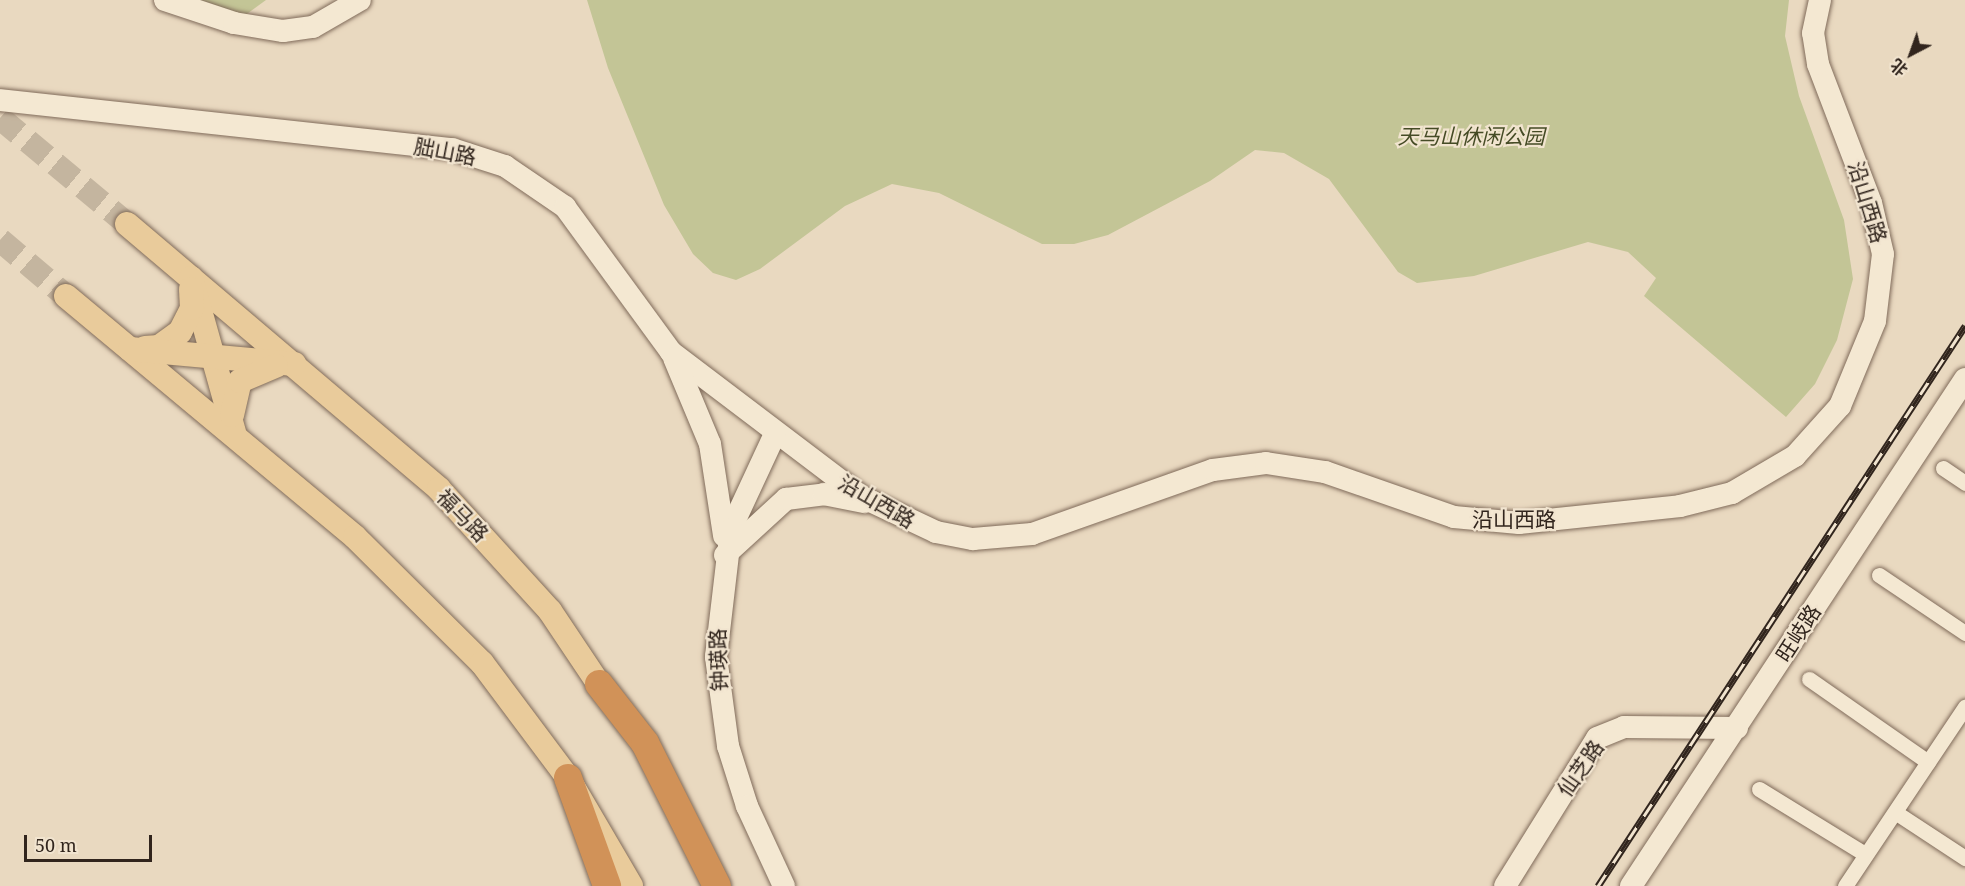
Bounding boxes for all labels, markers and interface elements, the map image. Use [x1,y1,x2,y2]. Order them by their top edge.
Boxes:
north arrow [1881,24,1941,84]
text: 北 [1886,54,1912,81]
park label: 天马山休闲公园 [1398,123,1544,149]
street label: 胐山路 [412,133,478,169]
street label: 沿山西路 [1844,158,1892,246]
street label: 沿山西路 [834,469,920,533]
street label: 福马路 [432,484,494,546]
street label: 沿山西路 [1472,506,1556,532]
street label: 旺岐路 [1770,600,1826,666]
street label: 钟瑛路 [704,628,732,692]
street label: 仙芝路 [1552,735,1608,801]
scale bar [27,823,154,861]
text: 50 m [35,833,77,857]

